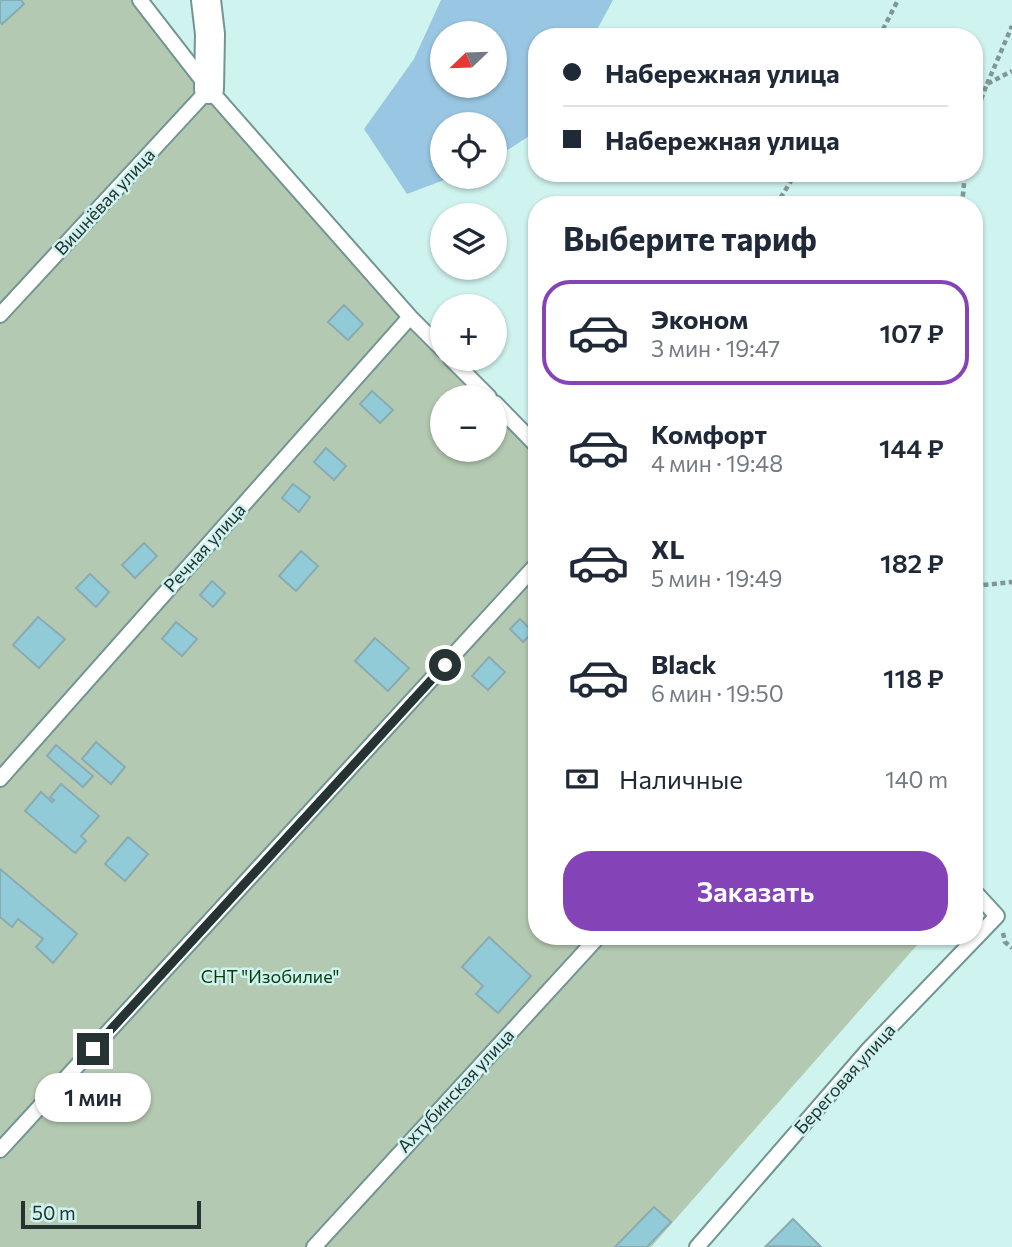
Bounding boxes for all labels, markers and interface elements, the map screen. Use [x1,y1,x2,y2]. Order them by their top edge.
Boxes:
north arrow [430,21,508,98]
map controls [430,21,507,462]
text: Набережная улица [605,57,840,88]
button: locate [430,112,507,189]
text: Набережная улица [605,124,840,155]
street label: Вишнёвая улица [49,143,159,259]
button: layers [430,203,507,280]
text: Выберите тариф [563,218,817,258]
button: + [430,294,507,371]
icon: car [567,301,630,364]
text: Эконом [651,303,748,334]
text: 107 ₽ [880,317,944,348]
text: 3 мин · 19:47 [651,334,780,362]
button: − [430,385,507,462]
icon: car [567,416,630,479]
text: Комфорт [651,418,767,449]
text: 144 ₽ [879,432,944,463]
text: 4 мин · 19:48 [651,449,783,477]
street label: Речная улица [159,498,250,596]
icon: car [567,531,630,594]
text: XL [651,533,685,564]
text: 182 ₽ [880,547,944,578]
text: 5 мин · 19:49 [651,564,783,592]
icon: car [567,646,630,709]
text: Black [651,648,717,679]
route start [429,649,461,681]
text: 118 ₽ [883,662,944,693]
text: 6 мин · 19:50 [651,679,784,707]
icon: cash [563,760,601,798]
text: Наличные [619,763,743,794]
text: 140 m [885,765,948,793]
button: Заказать [563,851,948,931]
park label: СНТ "Изобилие" [201,965,339,987]
street label: Береговая улица [789,1019,899,1138]
street label: Ахтубинская улица [392,1024,518,1157]
route end [77,1033,109,1065]
callout: 1 мин [35,1074,151,1122]
text: 1 мин [64,1083,122,1111]
scale bar [21,1198,201,1230]
text: 50 m [32,1201,76,1224]

